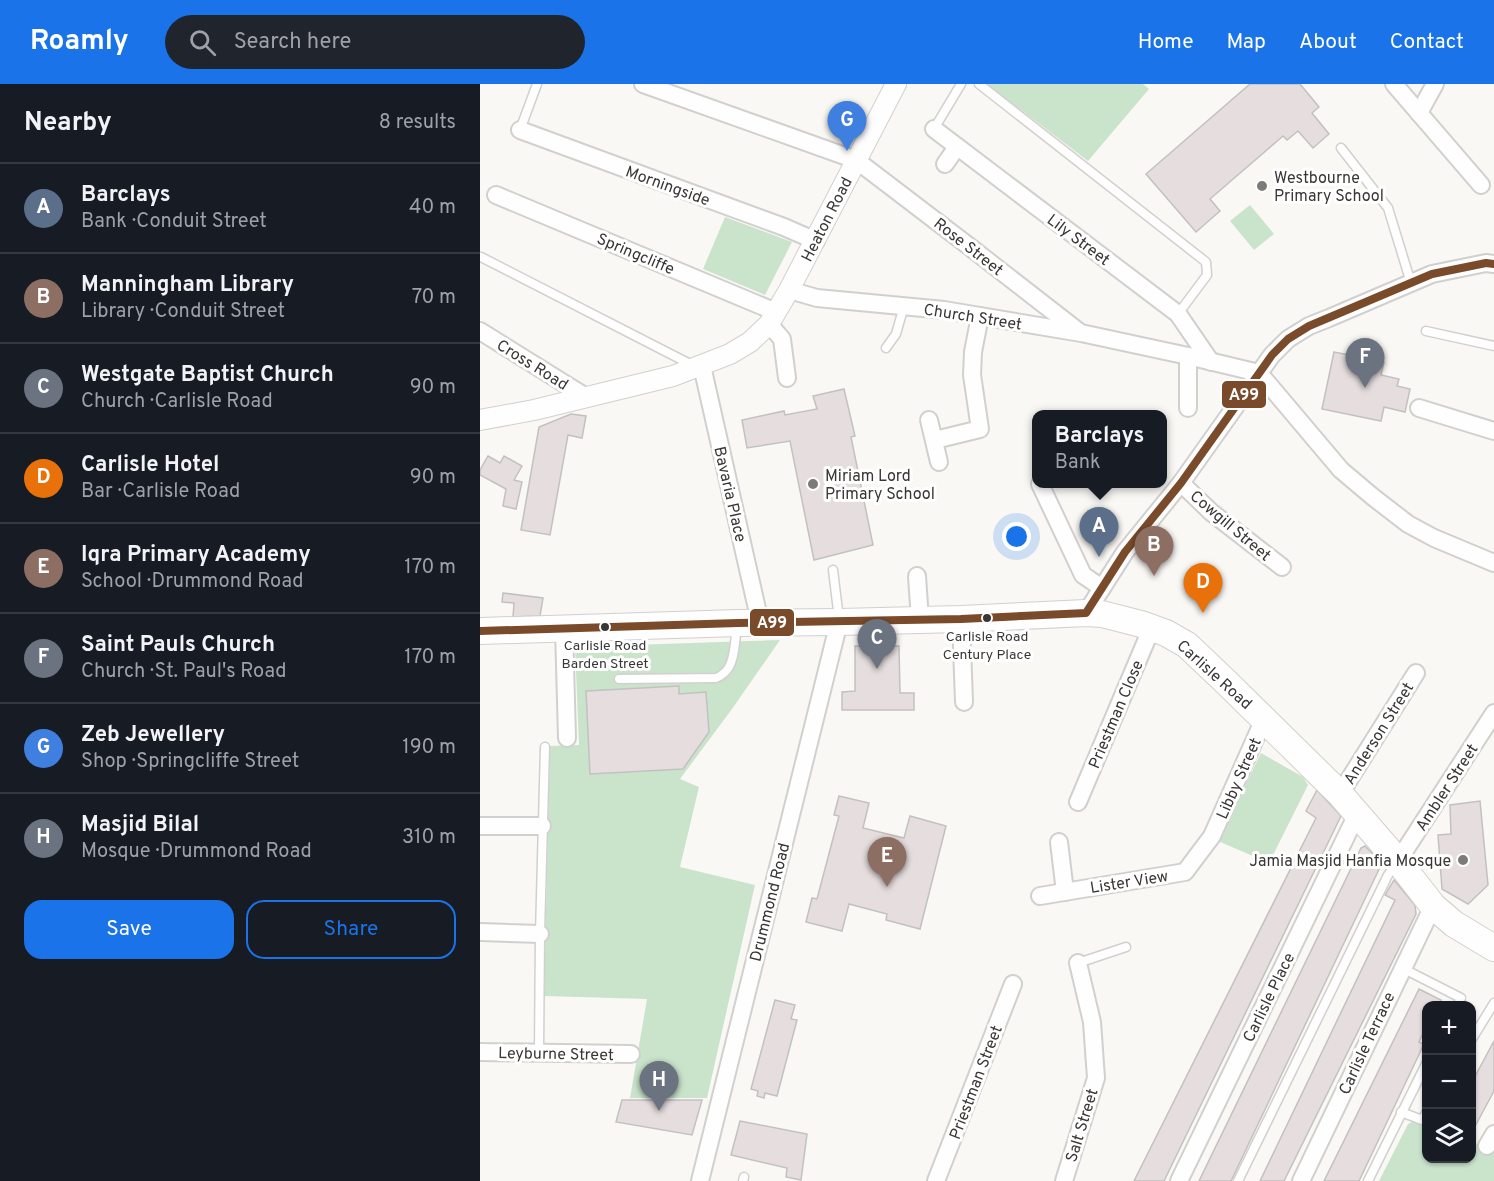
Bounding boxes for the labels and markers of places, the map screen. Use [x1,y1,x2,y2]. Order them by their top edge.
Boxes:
pin: G [828,101,866,151]
place label: Westbourne Primary School [1274,169,1384,207]
marker: Westbourne Primary School [1255,179,1269,193]
pin: F [1346,338,1384,388]
place label: Miriam Lord Primary School [825,467,935,505]
marker: Miriam Lord Primary School [806,477,820,491]
pin: A [1080,508,1118,557]
pin: B [1134,526,1174,576]
pin: D [1184,564,1222,613]
marker: Carlisle Road Century Place [981,612,993,624]
pin: C [858,620,896,669]
marker: Carlisle Road Barden Street [599,621,611,633]
place label: Carlisle Road Century Place [943,629,1031,664]
place label: Carlisle Road Barden Street [561,638,649,673]
pin: E [868,838,906,887]
place label: Jamia Masjid Hanfia Mosque [1249,852,1451,872]
marker: Jamia Masjid Hanfia Mosque [1456,853,1470,867]
pin: H [640,1062,678,1111]

